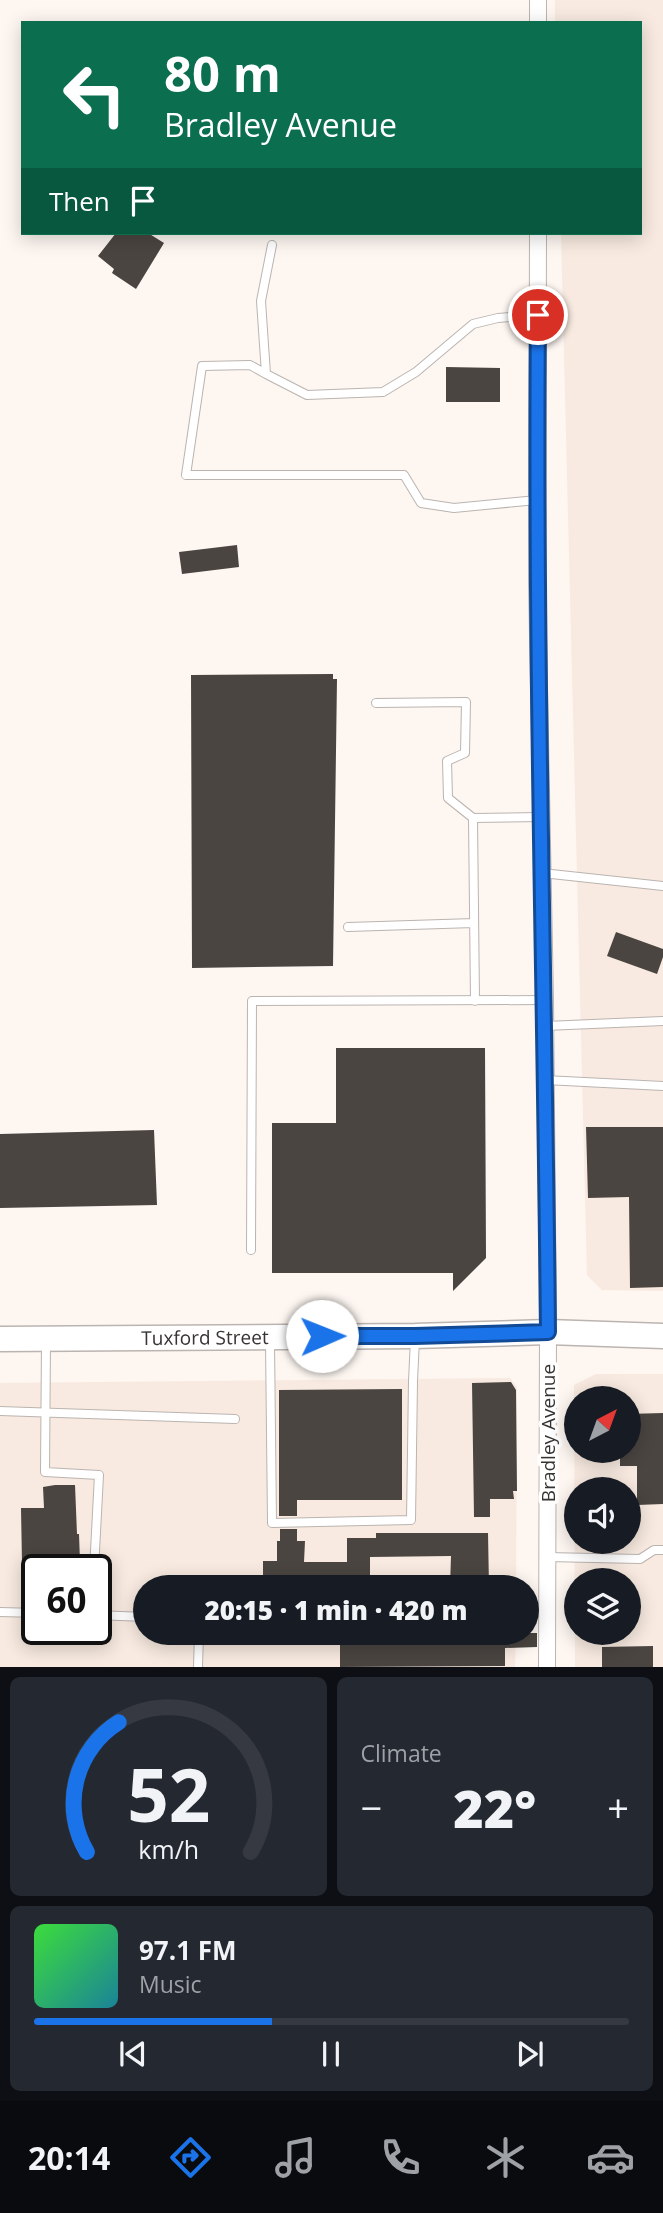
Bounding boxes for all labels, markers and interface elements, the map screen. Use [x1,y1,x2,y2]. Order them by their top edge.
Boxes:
text: 80 m [164,40,281,106]
icon: left [49,49,140,140]
text: Bradley Avenue [164,103,397,146]
icon: arrive [124,182,162,220]
text: Then [49,183,110,219]
pin [508,285,568,345]
icon: arrive [519,296,557,334]
position arrow [285,1299,359,1373]
street label: Tuxford Street [141,1324,269,1351]
street label: Bradley Avenue [535,1364,561,1502]
north arrow [564,1386,640,1463]
map controls [564,1386,641,1645]
button: sound [564,1477,641,1554]
speed limit sign: 60 [21,1554,112,1645]
button: layers [564,1568,641,1645]
text: 20:15 · 1 min · 420 m [205,1592,467,1628]
text: Climate [361,1737,442,1769]
text: 52 [127,1745,210,1844]
text: 22° [453,1772,536,1843]
text: − [361,1781,382,1833]
text: + [607,1781,629,1833]
text: km/h [138,1832,199,1866]
text: 97.1 FM [139,1932,237,1968]
text: Music [139,1968,202,2000]
icon: previous [114,2035,152,2073]
icon: pause [312,2035,350,2073]
icon: next [511,2035,549,2073]
icon: directions [166,2133,215,2182]
icon: music [271,2133,320,2182]
icon: phone [376,2133,425,2182]
icon: climate [481,2133,530,2182]
icon: car [586,2133,635,2182]
text: 20:14 [28,2136,110,2179]

